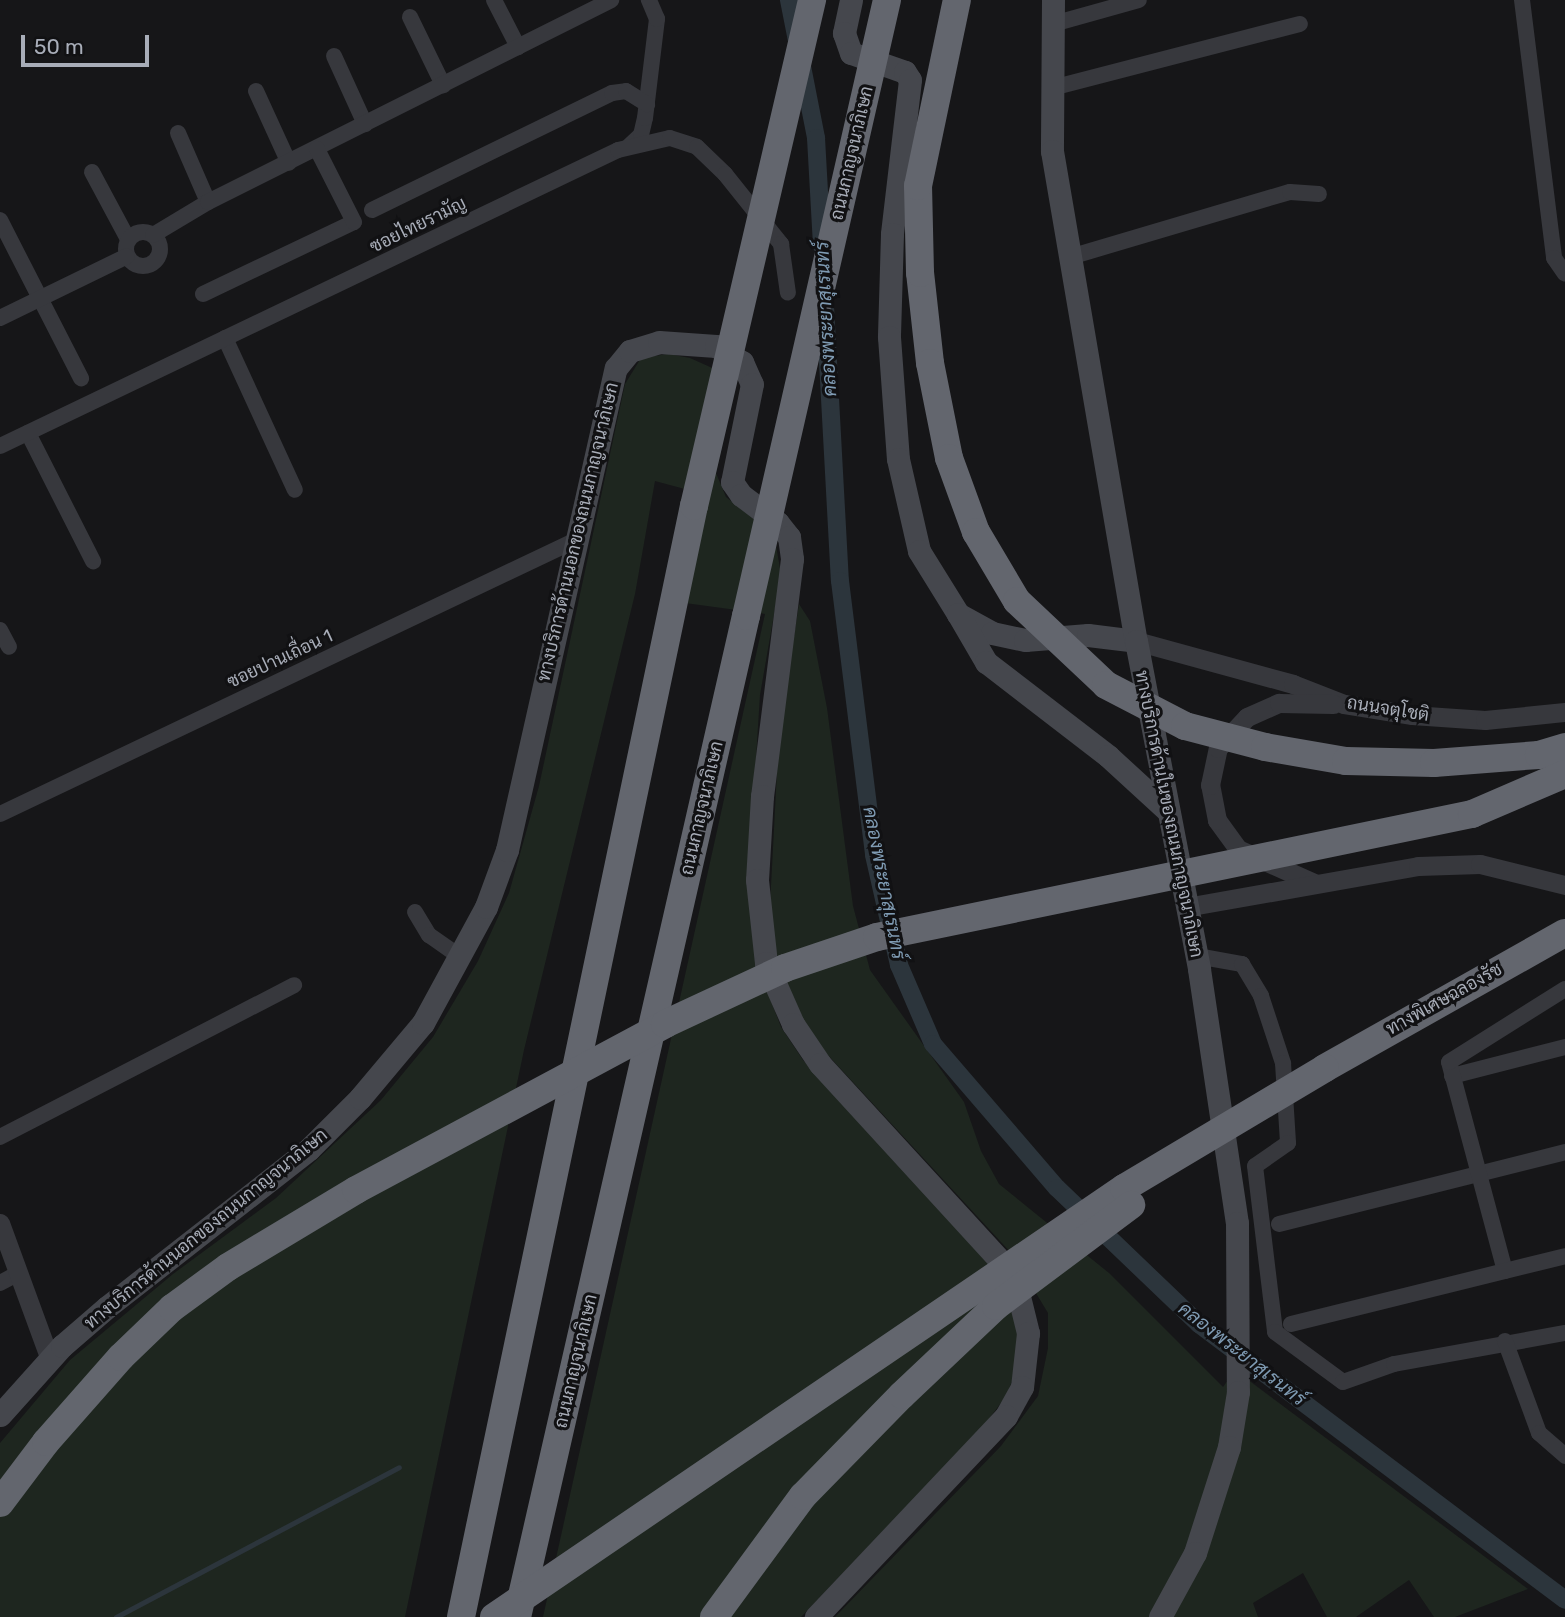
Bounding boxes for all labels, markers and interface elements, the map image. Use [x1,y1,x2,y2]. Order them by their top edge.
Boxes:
scale bar [24,21,152,65]
text: 50 m [34,34,84,59]
street label: ถนนกาญจนาภิเษก [826,84,878,222]
street label: ซอยไทยรามัญ [366,192,470,258]
water label: คลองพระยาสุเรนทร์ [811,241,841,397]
street label: ทางบริการด้านนอกของถนนกาญจนาภิเษก [533,380,623,684]
street label: ซอยปานเถื่อน 1 [224,625,336,693]
street label: ทางบริการด้านในของถนนกาญจนาภิเษก [1131,668,1207,960]
street label: ถนนจตุโชติ [1345,692,1431,726]
street label: ถนนกาญจนาภิเษก [676,739,728,877]
water label: คลองพระยาสุเรนทร์ [858,805,910,961]
street label: ทางพิเศษฉลองรัช [1382,958,1506,1040]
street label: ทางบริการด้านนอกของถนนกาญจนาภิเษก [80,1124,332,1334]
street label: ถนนกาญจนาภิเษก [550,1292,602,1430]
water label: คลองพระยาสุเรนทร์ [1174,1297,1310,1411]

